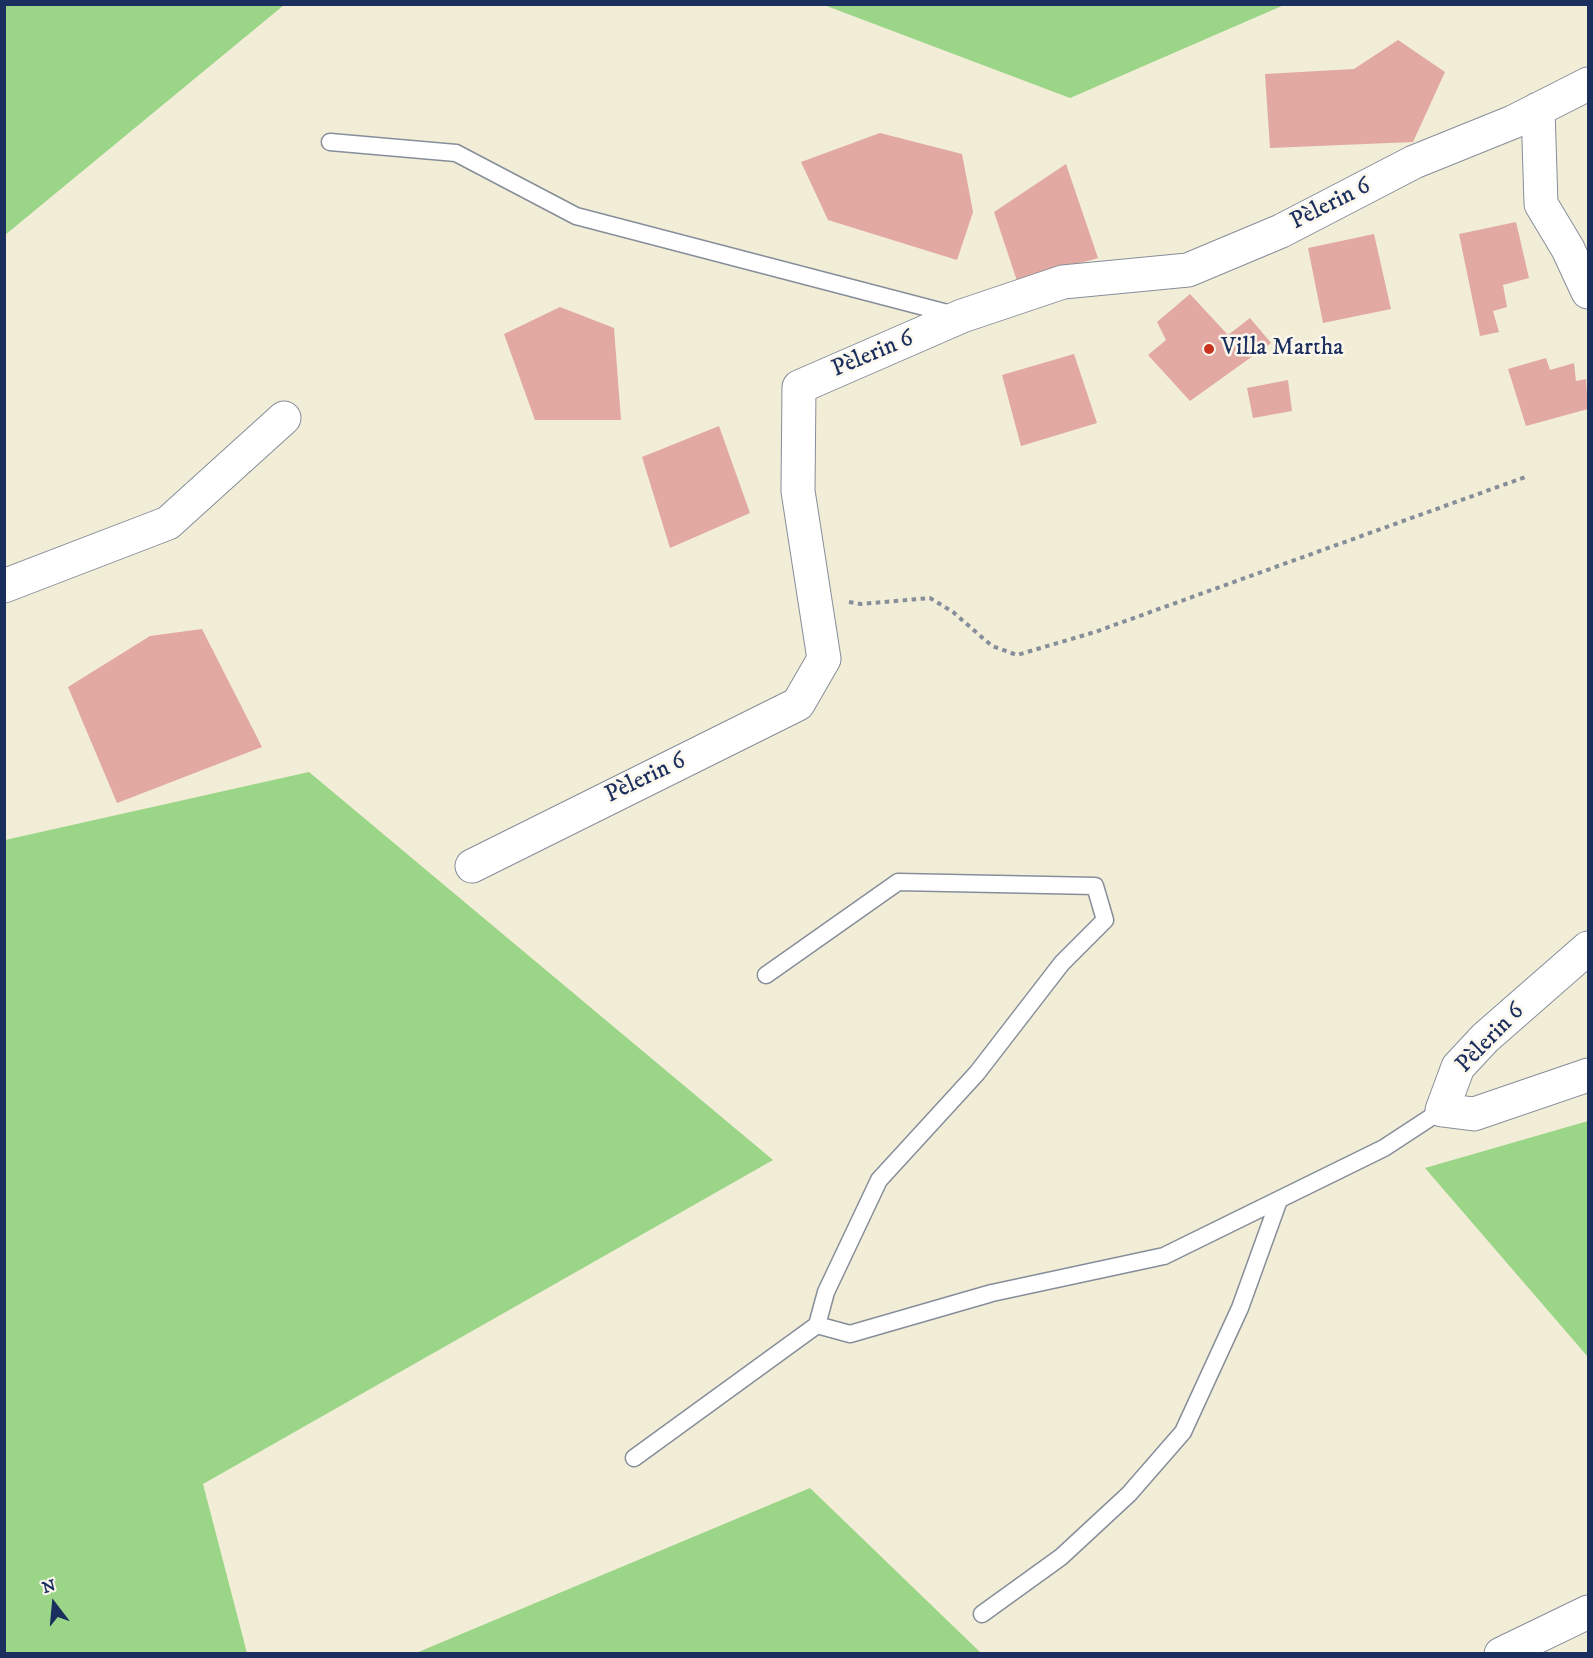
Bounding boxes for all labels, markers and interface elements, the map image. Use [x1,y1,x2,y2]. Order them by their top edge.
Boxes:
street label: Pèlerin 6 [1286,173,1376,237]
street label: Pèlerin 6 [828,325,918,385]
place label: Villa Martha [1221,335,1343,363]
marker: Villa Martha [1202,342,1216,356]
street label: Pèlerin 6 [601,747,691,811]
street label: Pèlerin 6 [1451,998,1531,1080]
north arrow [24,1574,84,1634]
text: N [40,1575,58,1598]

